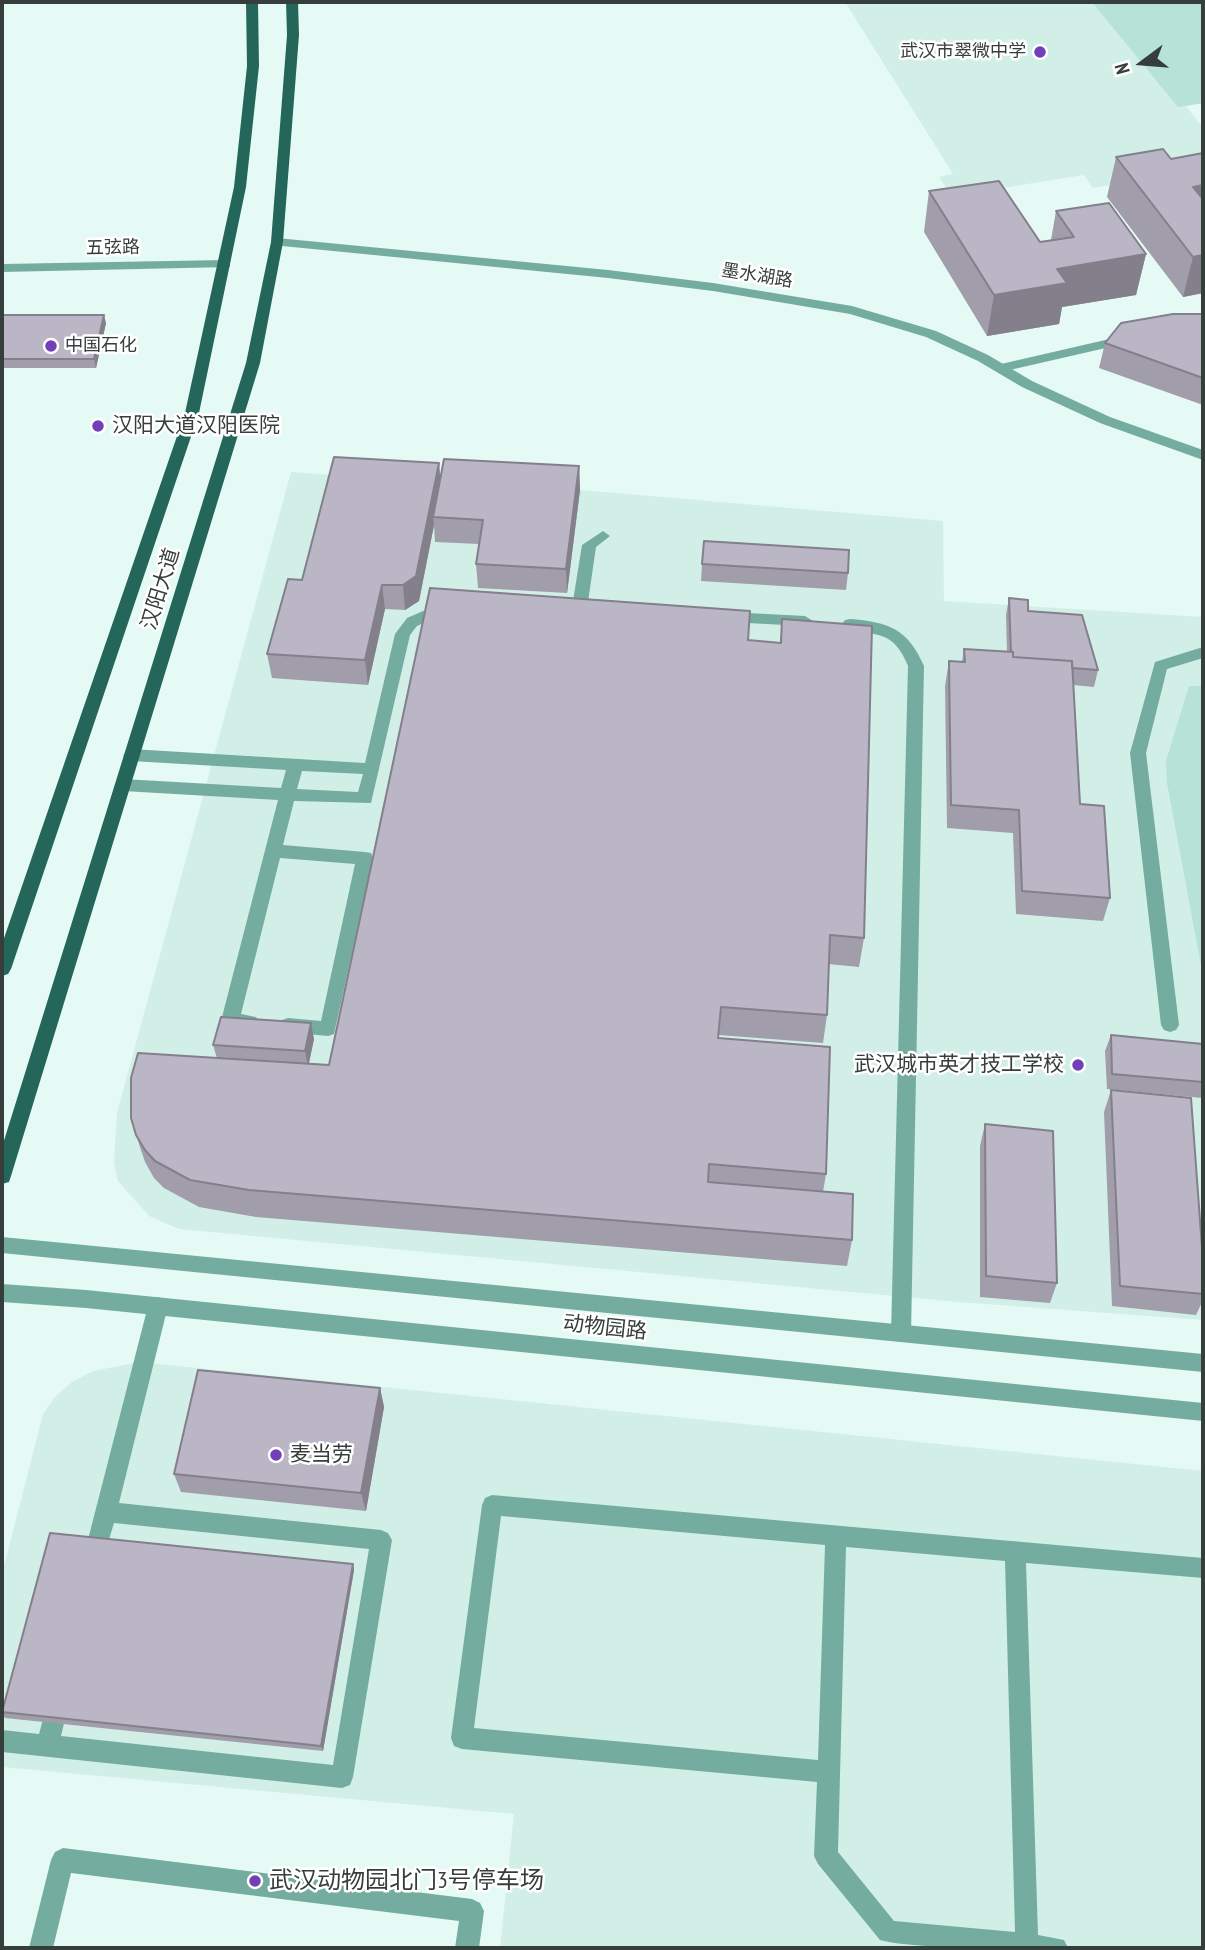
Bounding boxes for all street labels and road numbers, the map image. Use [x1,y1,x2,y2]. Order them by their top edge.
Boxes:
street label: 五弦路 [86,237,140,259]
street label: 墨水湖路 [720,260,794,292]
street label: 汉阳大道 [137,545,185,633]
street label: 动物园路 [562,1311,648,1345]

